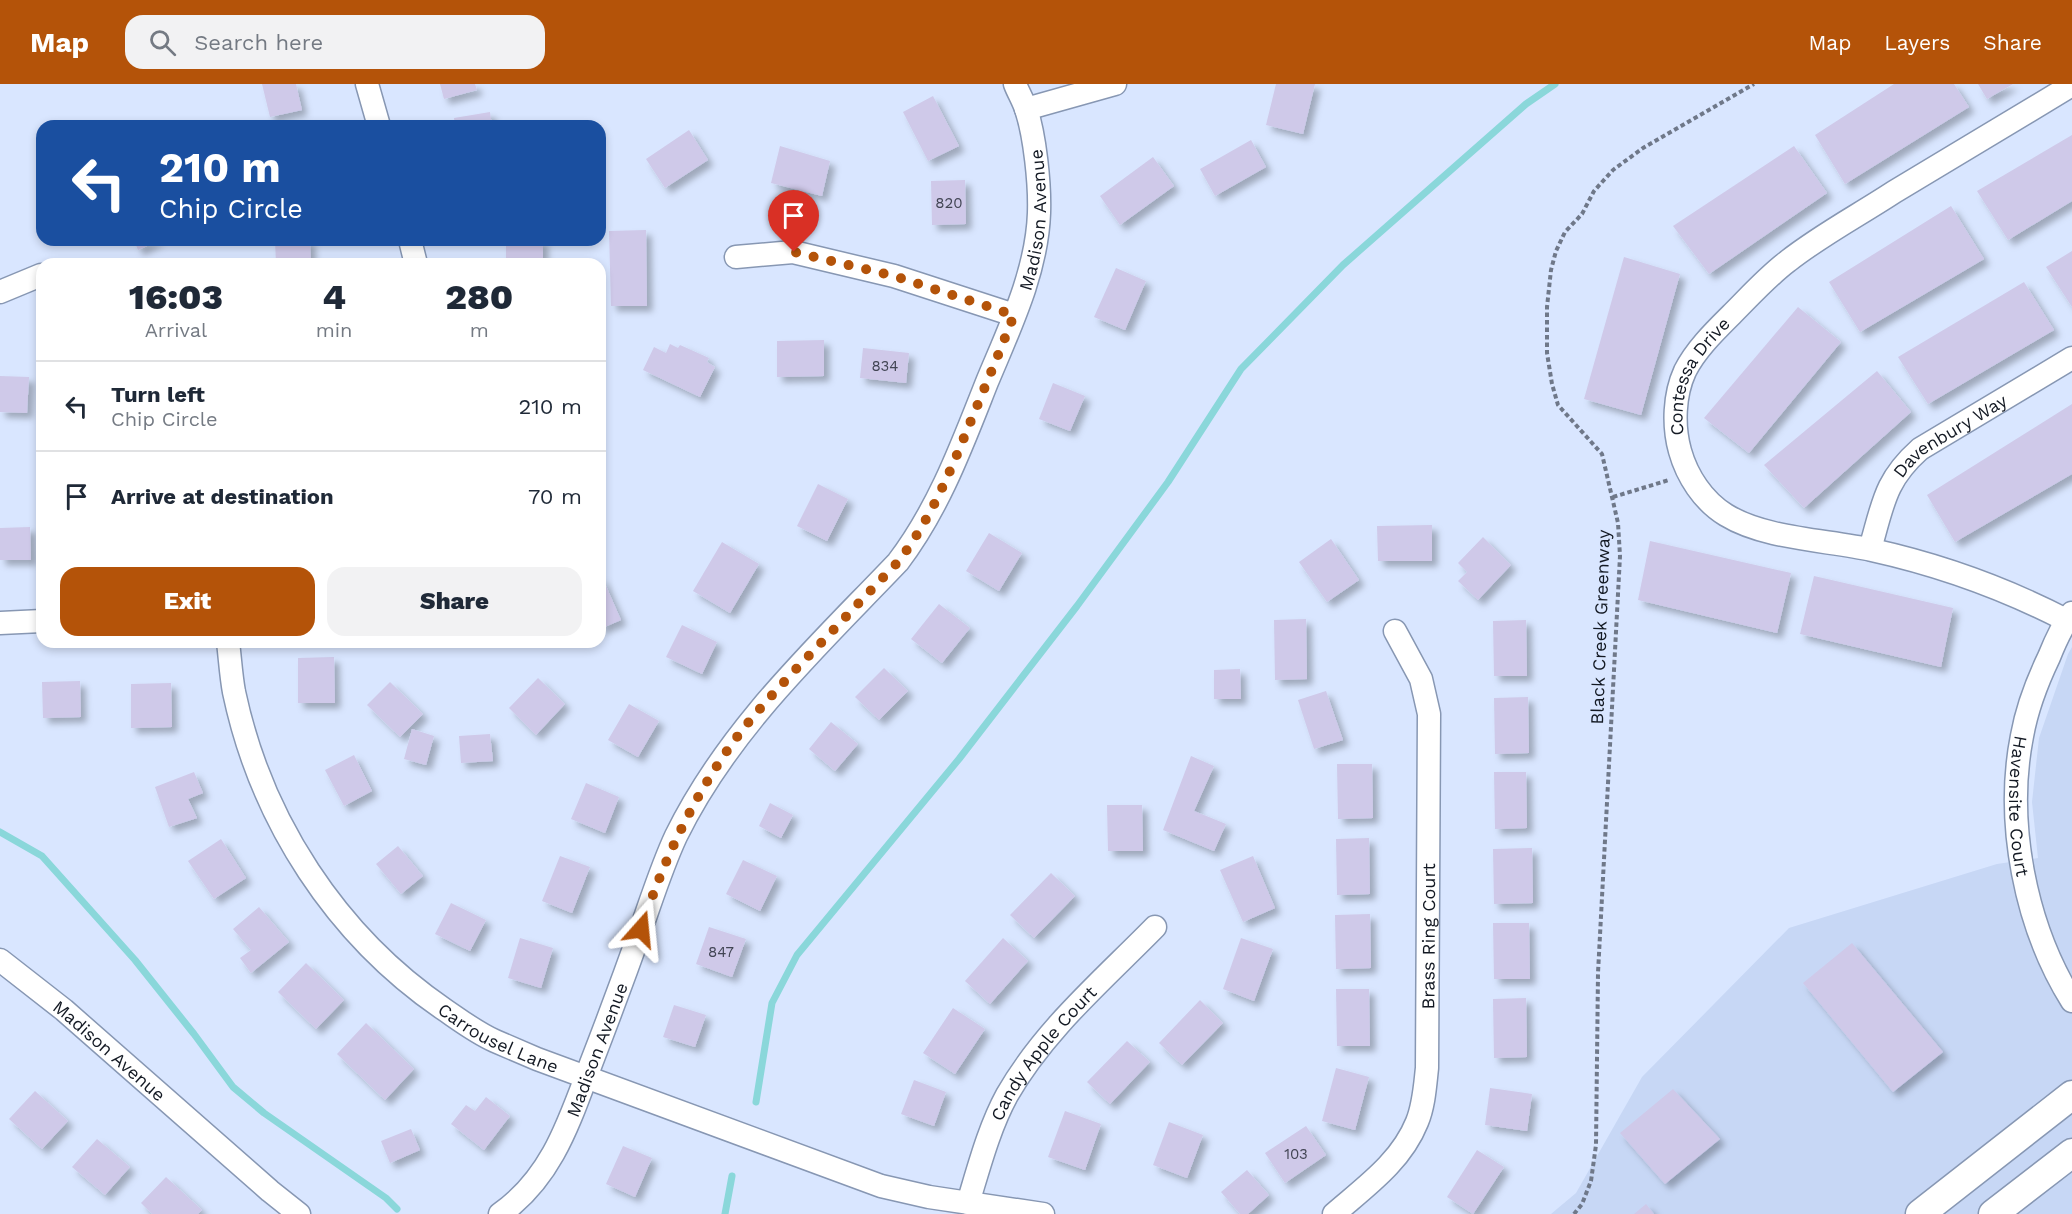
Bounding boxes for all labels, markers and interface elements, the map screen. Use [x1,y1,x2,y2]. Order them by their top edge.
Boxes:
search box [125,15,545,69]
text: Map [30,26,89,59]
icon: search [146,26,179,59]
text: Search here [194,30,323,55]
text: Map [1808,30,1851,55]
text: Layers [1884,30,1950,55]
text: Share [1983,30,2042,55]
text: 210 m [159,143,281,192]
icon: left [60,144,138,222]
street label: Madison Avenue [1014,148,1050,293]
pin [768,190,819,252]
text: Chip Circle [159,193,303,225]
house number: 820 [935,194,963,212]
icon: arrive [777,199,810,232]
text: 16:03 [129,276,223,318]
text: 4 [322,276,346,318]
text: 280 [445,276,513,318]
street label: Contessa Drive [1665,312,1734,437]
text: Arrival [145,318,207,342]
text: min [316,318,353,342]
text: m [470,318,489,342]
house number: 834 [872,357,898,375]
text: Turn left [111,382,205,407]
street label: Davenbury Way [1888,389,2011,481]
icon: left [60,390,93,423]
text: 210 m [518,394,582,419]
text: Chip Circle [111,407,218,431]
icon: arrive [60,480,93,513]
text: Arrive at destination [111,484,334,509]
text: 70 m [528,484,582,509]
street label: Black Creek Greenway [1586,528,1614,725]
button: Exit [60,567,315,636]
button: Share [327,567,582,636]
street label: Havensite Court [2005,734,2034,878]
street label: Brass Ring Court [1417,863,1439,1010]
position arrow [609,897,673,961]
house number: 847 [708,943,734,961]
street label: Madison Avenue [561,979,631,1120]
street label: Candy Apple Court [986,981,1101,1124]
street label: Madison Avenue [49,995,170,1105]
street label: Carrousel Lane [434,998,561,1077]
house number: 103 [1284,1145,1308,1163]

